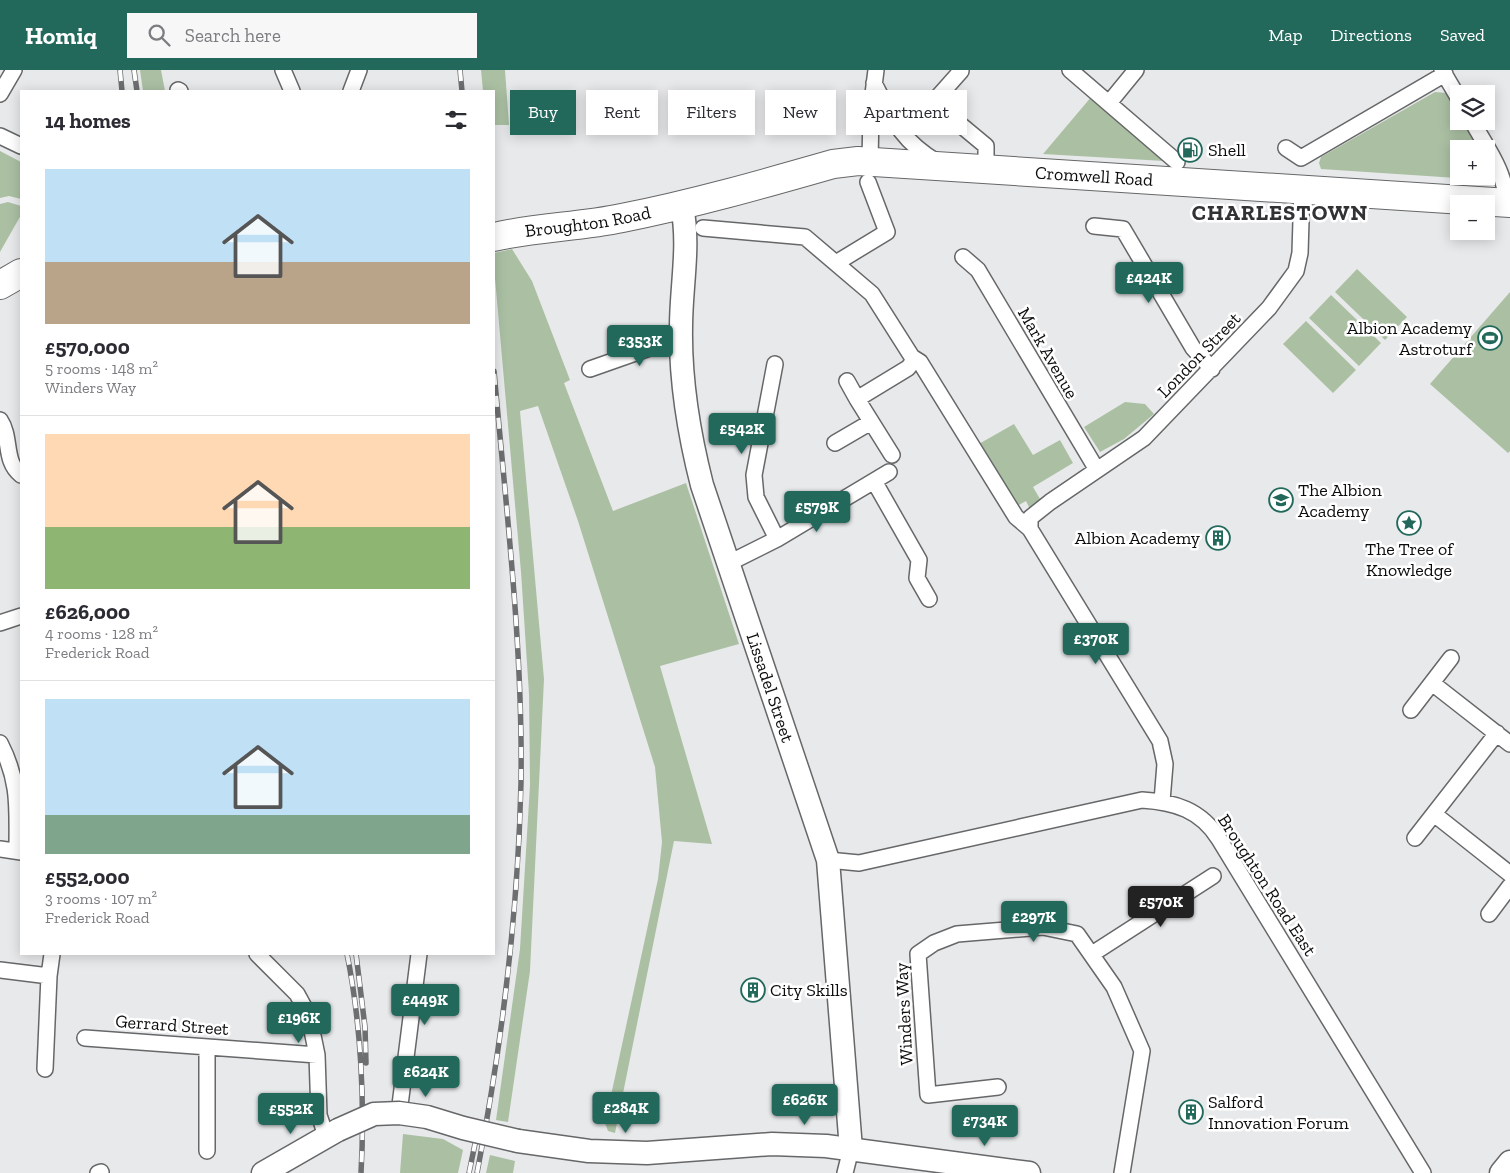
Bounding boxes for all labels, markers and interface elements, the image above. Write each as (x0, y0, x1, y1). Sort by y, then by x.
search box (127, 13, 477, 58)
text: Homiq (25, 21, 97, 50)
icon: search (145, 21, 173, 49)
text: Search here (185, 24, 281, 47)
text: Map (1268, 24, 1303, 46)
text: Directions (1331, 24, 1412, 46)
text: Saved (1440, 24, 1485, 46)
map controls (1450, 85, 1495, 240)
button: layers (1450, 85, 1495, 130)
chip: Buy (510, 90, 576, 135)
chip: Rent (586, 90, 658, 135)
chip: Filters (668, 90, 755, 135)
chip: New (765, 90, 836, 135)
chip: Apartment (846, 90, 967, 135)
icon: filters (442, 106, 470, 134)
text: 14 homes (45, 108, 131, 133)
fuel station icon: Shell (1177, 137, 1203, 163)
place label: Shell (1208, 139, 1246, 161)
button: + (1450, 140, 1495, 185)
street label: Cromwell Road (1034, 161, 1154, 191)
button: − (1450, 195, 1495, 240)
district label: CHARLESTOWN (1192, 199, 1368, 226)
icon: home (213, 201, 303, 291)
street label: Broughton Road (524, 201, 653, 242)
pin: £424K (1114, 262, 1184, 304)
text: £424K (1126, 268, 1172, 287)
street label: Mark Avenue (1013, 303, 1083, 403)
street label: London Street (1153, 307, 1245, 402)
place label: Albion Academy Astroturf (1347, 317, 1473, 360)
pin: £353K (605, 324, 675, 367)
sports icon: Albion Academy Astroturf (1477, 325, 1503, 351)
text: £353K (618, 331, 662, 350)
text: £570,000 (45, 334, 130, 359)
text: 5 rooms · 148 m² (45, 359, 158, 378)
text: Winders Way (45, 378, 136, 397)
pin: £542K (707, 412, 777, 455)
text: £542K (720, 419, 764, 438)
icon: home (213, 467, 303, 557)
place label: The Albion Academy (1298, 479, 1383, 522)
school or university icon: The Albion Academy (1268, 487, 1294, 513)
pin: £579K (782, 490, 852, 533)
text: £579K (795, 497, 839, 516)
place icon: The Tree of Knowledge (1396, 510, 1422, 536)
building icon: Albion Academy (1205, 525, 1231, 551)
place label: Albion Academy (1075, 527, 1201, 549)
place label: The Tree of Knowledge (1365, 538, 1454, 581)
text: £626,000 (45, 599, 130, 624)
pin: £370K (1061, 622, 1131, 665)
text: 4 rooms · 128 m² (45, 624, 158, 643)
text: £370K (1074, 629, 1118, 648)
street label: Lissadel Street (742, 630, 799, 746)
text: Frederick Road (45, 643, 149, 662)
icon: home (213, 732, 303, 822)
street label: Broughton Road East (1213, 810, 1321, 960)
text: £552,000 (45, 864, 130, 889)
pin: £570K (1126, 886, 1196, 928)
text: 3 rooms · 107 m² (45, 889, 157, 908)
text: £570K (1139, 892, 1183, 911)
pin: £297K (999, 900, 1069, 943)
text: £297K (1012, 907, 1056, 926)
text: Frederick Road (45, 908, 149, 927)
street label: Winders Way (890, 961, 918, 1066)
building icon: City Skills (740, 977, 766, 1003)
place label: City Skills (770, 979, 848, 1001)
pin: £449K (390, 984, 460, 1026)
text: £449K (402, 990, 448, 1009)
pin: £196K (264, 1002, 334, 1044)
text: £196K (278, 1008, 320, 1027)
street label: Gerrard Street (115, 1010, 230, 1040)
pin: £624K (391, 1056, 461, 1098)
text: £624K (404, 1062, 449, 1081)
pin: £626K (770, 1084, 840, 1126)
text: £626K (783, 1090, 827, 1109)
place label: Salford Innovation Forum (1208, 1091, 1349, 1134)
pin: £552K (256, 1092, 326, 1135)
pin: £284K (591, 1092, 661, 1134)
text: £284K (603, 1098, 649, 1117)
text: £552K (269, 1099, 313, 1118)
building icon: Salford Innovation Forum (1178, 1099, 1204, 1125)
pin: £734K (950, 1104, 1020, 1147)
text: £734K (963, 1111, 1007, 1130)

